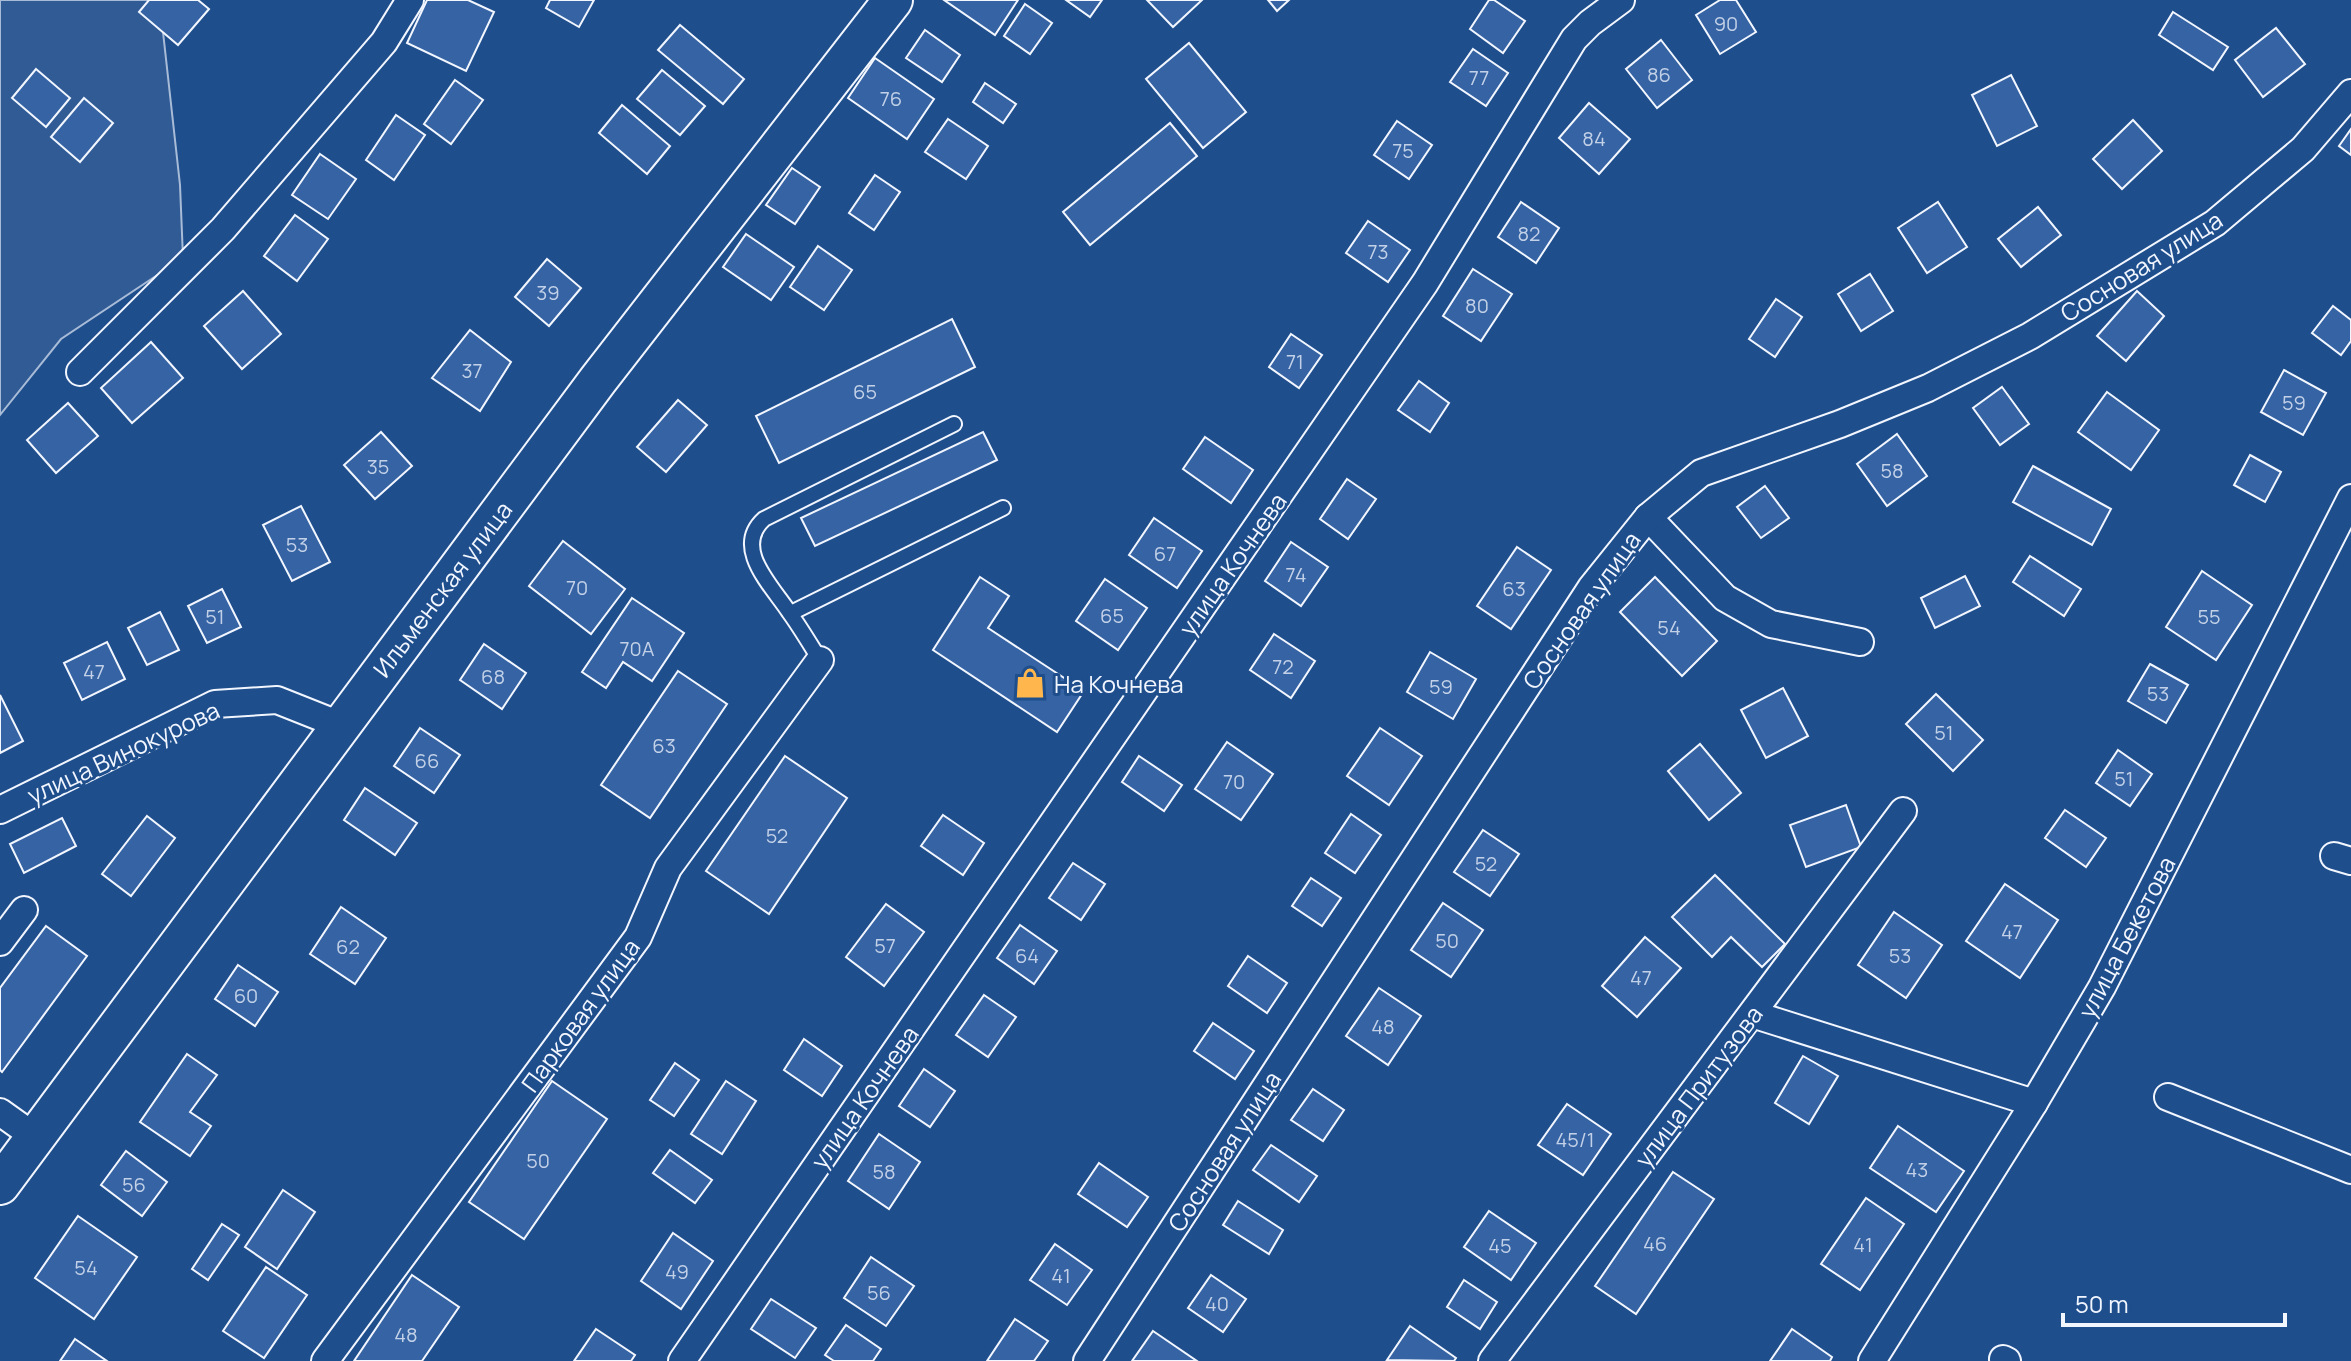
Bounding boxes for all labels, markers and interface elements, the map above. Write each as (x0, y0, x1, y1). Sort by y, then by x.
house number: 90 (1714, 10, 1738, 37)
house number: 86 (1647, 61, 1671, 88)
house number: 77 (1469, 64, 1489, 91)
house number: 76 (880, 85, 902, 112)
house number: 84 (1582, 125, 1606, 152)
house number: 75 (1392, 137, 1414, 164)
street label: Сосновая улица (2054, 203, 2228, 329)
house number: 82 (1517, 220, 1541, 247)
house number: 73 (1367, 238, 1389, 265)
house number: 39 (536, 279, 560, 306)
house number: 80 (1465, 292, 1489, 319)
house number: 71 (1286, 348, 1304, 375)
house number: 37 (461, 357, 483, 384)
house number: 65 (853, 378, 877, 405)
house number: 59 (2282, 389, 2306, 416)
house number: 35 (367, 453, 389, 480)
house number: 58 (1880, 457, 1904, 484)
street label: улица Кочнева (1170, 486, 1294, 642)
street label: Ильменская улица (365, 494, 519, 684)
street label: Сосновая улица (1514, 525, 1648, 695)
house number: 53 (286, 531, 308, 558)
house number: 67 (1154, 540, 1176, 567)
house number: 74 (1285, 561, 1307, 588)
house number: 70 (566, 574, 588, 601)
house number: 63 (1502, 575, 1526, 602)
house number: 65 (1100, 602, 1124, 629)
house number: 51 (205, 603, 225, 630)
house number: 55 (2197, 603, 2221, 630)
house number: 54 (1657, 614, 1681, 641)
house number: 70А (620, 635, 655, 662)
house number: 72 (1272, 653, 1294, 680)
house number: 47 (83, 658, 105, 685)
house number: 68 (481, 663, 505, 690)
shop icon: На Кочнева (1013, 666, 1047, 700)
place label: На Кочнева (1054, 667, 1184, 700)
house number: 59 (1429, 673, 1453, 700)
house number: 53 (2147, 680, 2169, 707)
street label: улица Винокурова (22, 693, 224, 811)
house number: 51 (1934, 719, 1954, 746)
house number: 63 (652, 732, 676, 759)
house number: 66 (415, 747, 439, 774)
house number: 51 (2114, 765, 2134, 792)
house number: 70 (1223, 768, 1245, 795)
house number: 52 (766, 822, 788, 849)
house number: 52 (1475, 850, 1497, 877)
street label: улица Бекетова (2069, 850, 2183, 1024)
house number: 47 (2001, 918, 2023, 945)
house number: 50 (1435, 927, 1459, 954)
street label: Парковая улица (513, 932, 647, 1098)
house number: 57 (874, 932, 896, 959)
house number: 62 (336, 933, 360, 960)
house number: 64 (1015, 942, 1039, 969)
house number: 53 (1889, 942, 1911, 969)
house number: 47 (1630, 964, 1652, 991)
house number: 60 (234, 982, 258, 1009)
street label: улица Притузова (1626, 998, 1770, 1174)
house number: 48 (1371, 1013, 1395, 1040)
street label: улица Кочнева (802, 1019, 926, 1175)
street label: Сосновая улица (1160, 1064, 1288, 1238)
house number: 45/1 (1556, 1126, 1594, 1153)
house number: 50 (526, 1147, 550, 1174)
house number: 43 (1906, 1156, 1928, 1183)
house number: 58 (872, 1158, 896, 1185)
house number: 56 (122, 1171, 146, 1198)
house number: 46 (1643, 1230, 1667, 1257)
house number: 41 (1853, 1231, 1873, 1258)
house number: 45 (1488, 1232, 1512, 1259)
house number: 54 (74, 1254, 98, 1281)
house number: 49 (665, 1258, 689, 1285)
house number: 41 (1051, 1262, 1071, 1289)
scale bar (2063, 1277, 2285, 1327)
house number: 56 (867, 1279, 891, 1306)
text: 50 m (2075, 1287, 2129, 1320)
house number: 40 (1205, 1290, 1229, 1317)
house number: 48 (394, 1321, 418, 1348)

